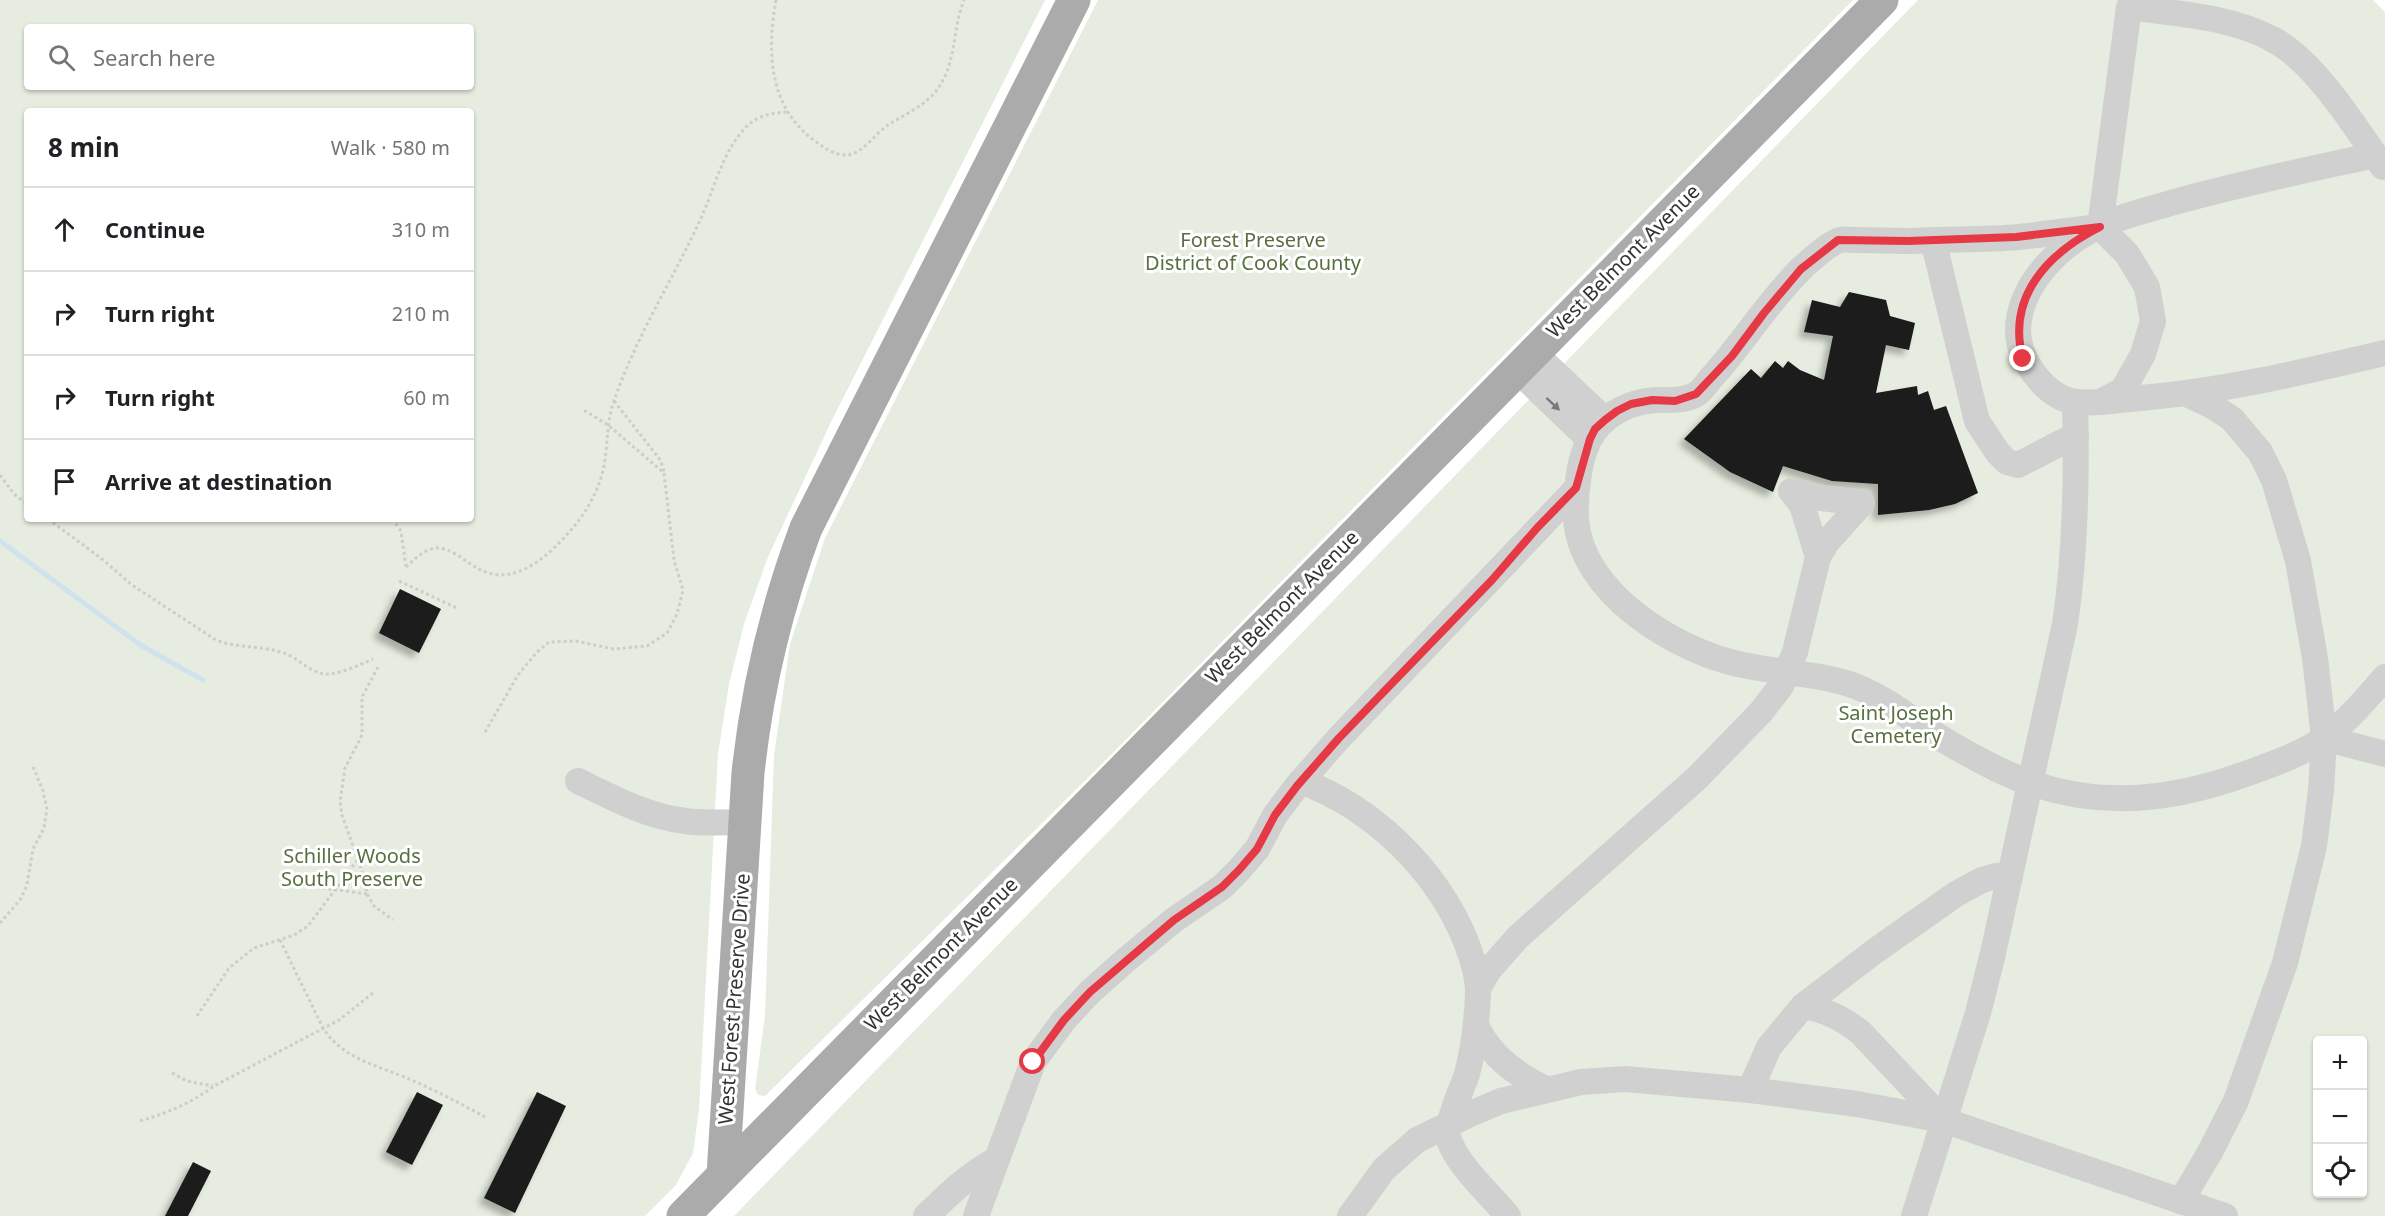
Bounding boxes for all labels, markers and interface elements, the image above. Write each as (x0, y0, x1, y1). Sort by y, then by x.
search box (24, 24, 474, 90)
icon: search (45, 41, 78, 74)
text: Search here (93, 42, 215, 72)
text: 8 min (48, 129, 120, 165)
text: Walk · 580 m (331, 134, 450, 161)
street label: West Belmont Avenue (1540, 178, 1705, 343)
icon: ahead (48, 213, 81, 246)
text: Continue (105, 214, 205, 244)
text: 310 m (392, 216, 450, 243)
park label: Forest Preserve District of Cook County (1145, 226, 1362, 276)
icon: right (48, 297, 81, 330)
text: Turn right (105, 298, 215, 328)
text: 210 m (392, 300, 450, 327)
route end (2009, 345, 2035, 371)
icon: right (48, 381, 81, 414)
text: Turn right (105, 382, 215, 412)
text: 60 m (403, 384, 450, 411)
one-way arrow (1545, 397, 1560, 411)
icon: arrive (48, 465, 81, 498)
text: Arrive at destination (105, 466, 332, 496)
street label: West Belmont Avenue (1199, 524, 1364, 689)
park label: Saint Joseph Cemetery (1838, 699, 1954, 749)
park label: Schiller Woods South Preserve (281, 842, 423, 892)
street label: West Belmont Avenue (858, 871, 1023, 1036)
street label: West Forest Preserve Drive (711, 873, 756, 1125)
map controls (2313, 1036, 2367, 1198)
button: + (2313, 1036, 2367, 1090)
route start (1019, 1048, 1045, 1074)
button: − (2313, 1090, 2367, 1144)
button: locate (2313, 1144, 2367, 1198)

